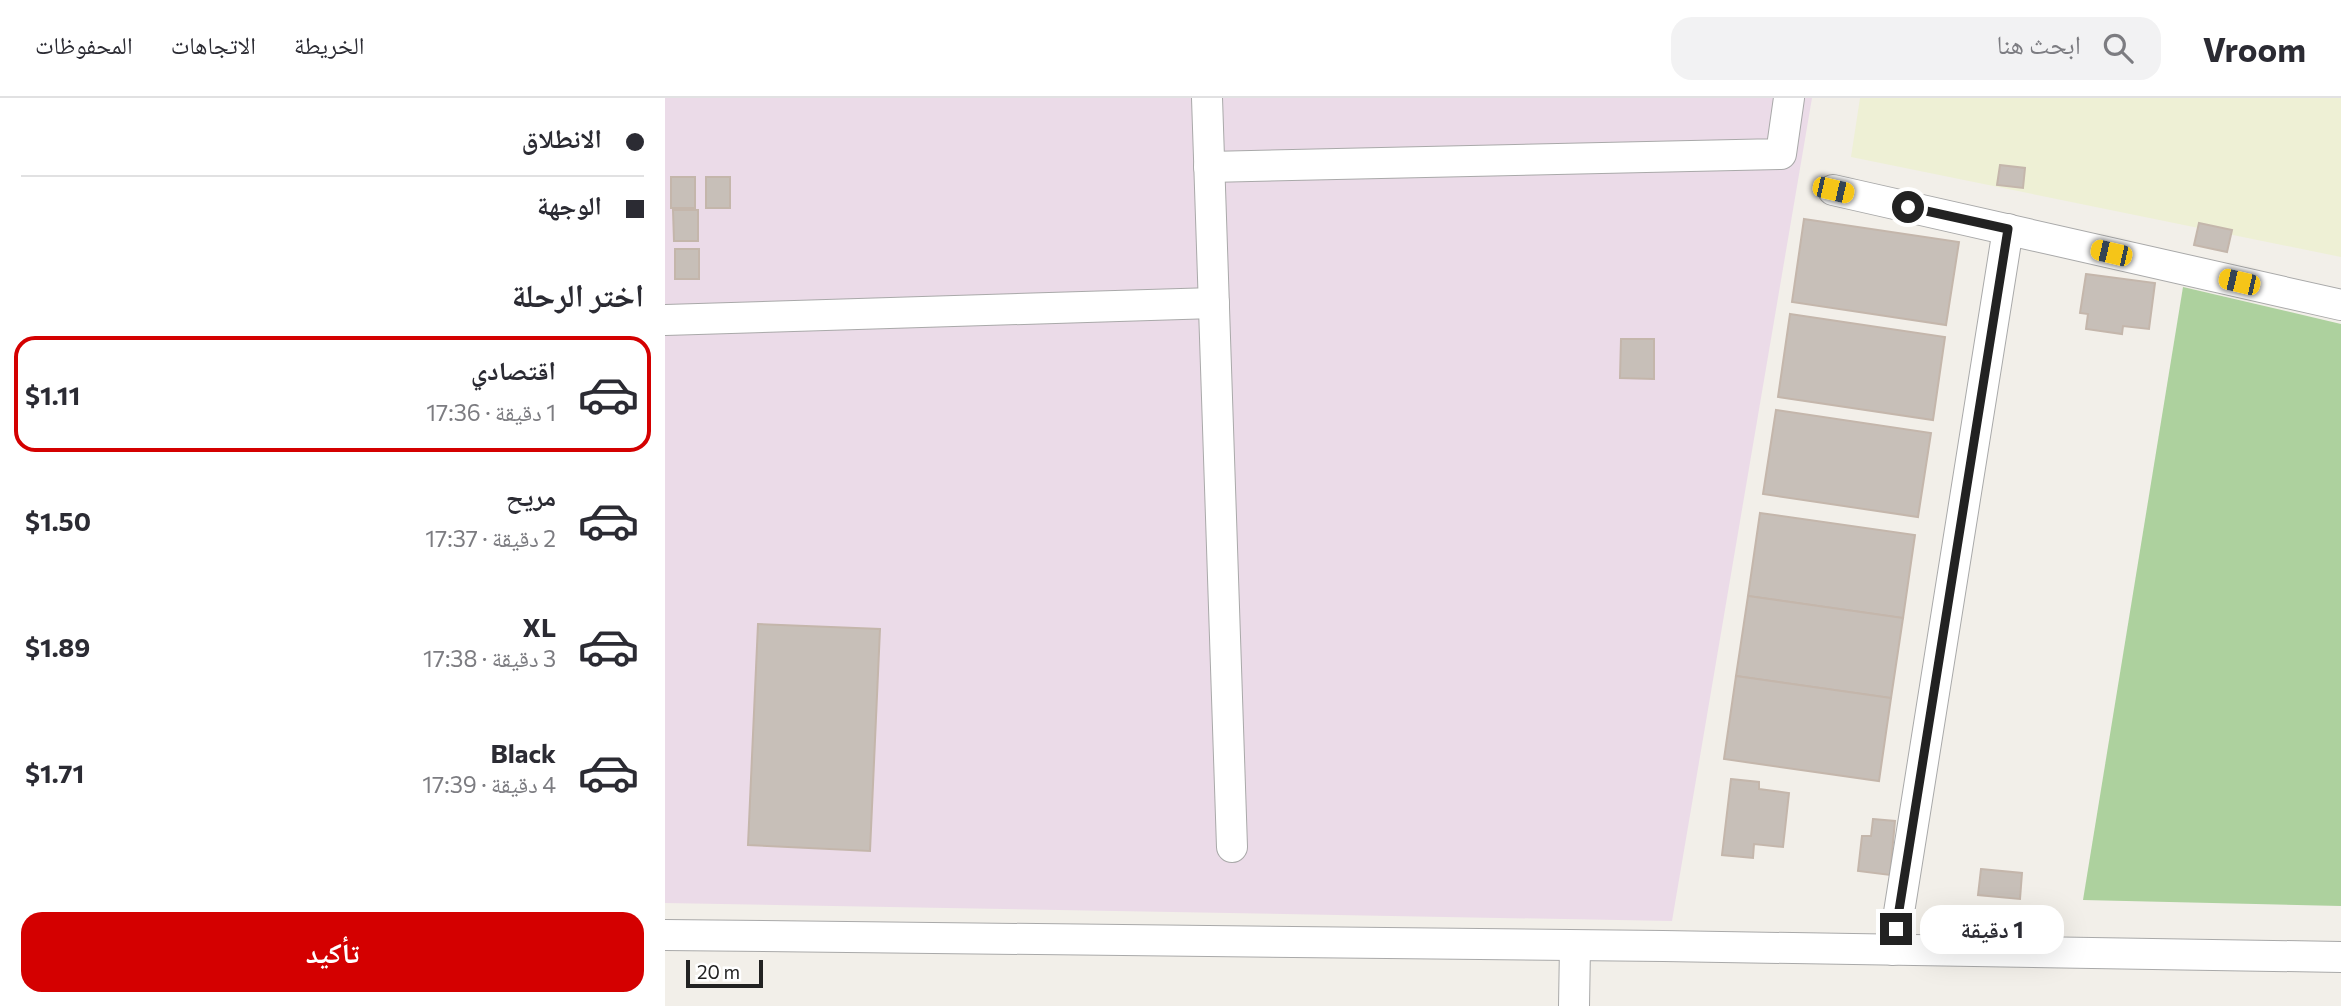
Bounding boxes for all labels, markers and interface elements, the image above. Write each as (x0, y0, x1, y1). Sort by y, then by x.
search box (1671, 17, 2161, 80)
text: ابحث هنا (1997, 28, 2081, 59)
text: Vroom (2203, 28, 2306, 69)
icon: search (2099, 29, 2137, 67)
text: المحفوظات (35, 30, 133, 59)
text: الاتجاهات (171, 30, 256, 59)
text: الخريطة (294, 30, 365, 59)
text: الانطلاق (522, 122, 602, 153)
car (1811, 175, 1856, 205)
text: الوجهة (537, 189, 602, 220)
route start (1892, 191, 1924, 223)
car (2089, 238, 2134, 268)
car (2217, 267, 2262, 297)
text: اختر الرحلة (512, 274, 644, 314)
text: اقتصادي (471, 354, 556, 385)
icon: car (577, 363, 640, 426)
text: $1.11 (25, 379, 80, 410)
text: 1 دقيقة · 17:36 (426, 398, 556, 426)
text: مريح (506, 480, 556, 511)
icon: car (577, 489, 640, 552)
text: $1.50 (25, 505, 91, 536)
text: 2 دقيقة · 17:37 (425, 524, 556, 552)
text: XL (522, 611, 556, 642)
icon: car (577, 615, 640, 678)
text: $1.89 (25, 631, 90, 662)
text: 3 دقيقة · 17:38 (423, 644, 556, 672)
text: Black (490, 737, 556, 768)
icon: car (577, 741, 640, 804)
text: $1.71 (25, 757, 84, 788)
text: 4 دقيقة · 17:39 (422, 770, 556, 798)
callout: 1 دقيقة (1921, 904, 2064, 954)
button: تأكيد (21, 912, 644, 992)
route end (1880, 913, 1912, 945)
text: 1 دقيقة (1960, 915, 2024, 943)
scale bar (686, 957, 763, 989)
text: 20 m (697, 960, 740, 983)

